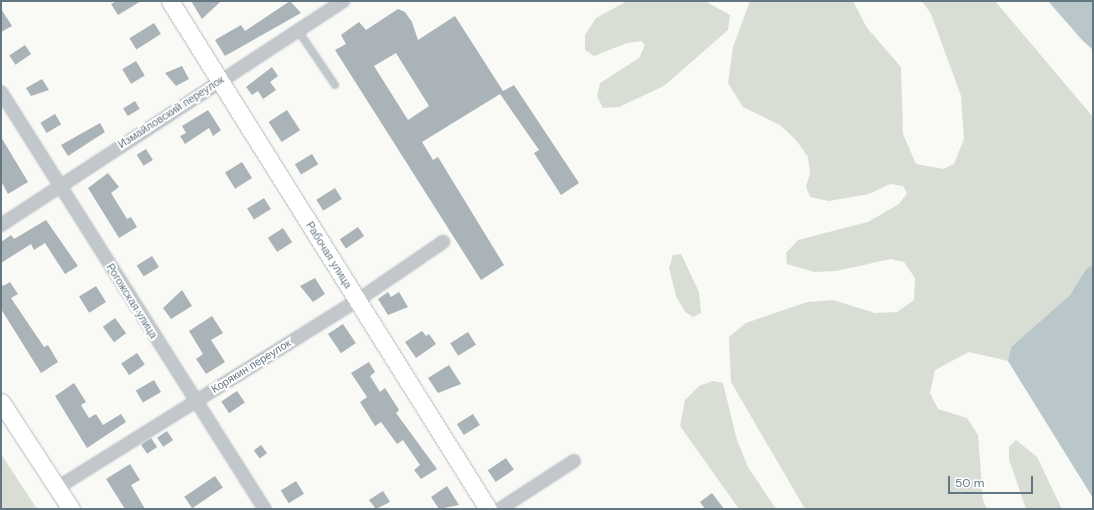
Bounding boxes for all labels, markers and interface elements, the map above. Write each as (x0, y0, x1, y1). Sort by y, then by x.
street label: Измайловский переулок (116, 73, 226, 151)
street label: Рабочая улица (303, 219, 355, 291)
street label: Рогожская улица (104, 261, 160, 341)
street label: Корякин переулок (209, 336, 293, 396)
scale bar (950, 468, 1035, 494)
text: 50 m (955, 475, 984, 491)

